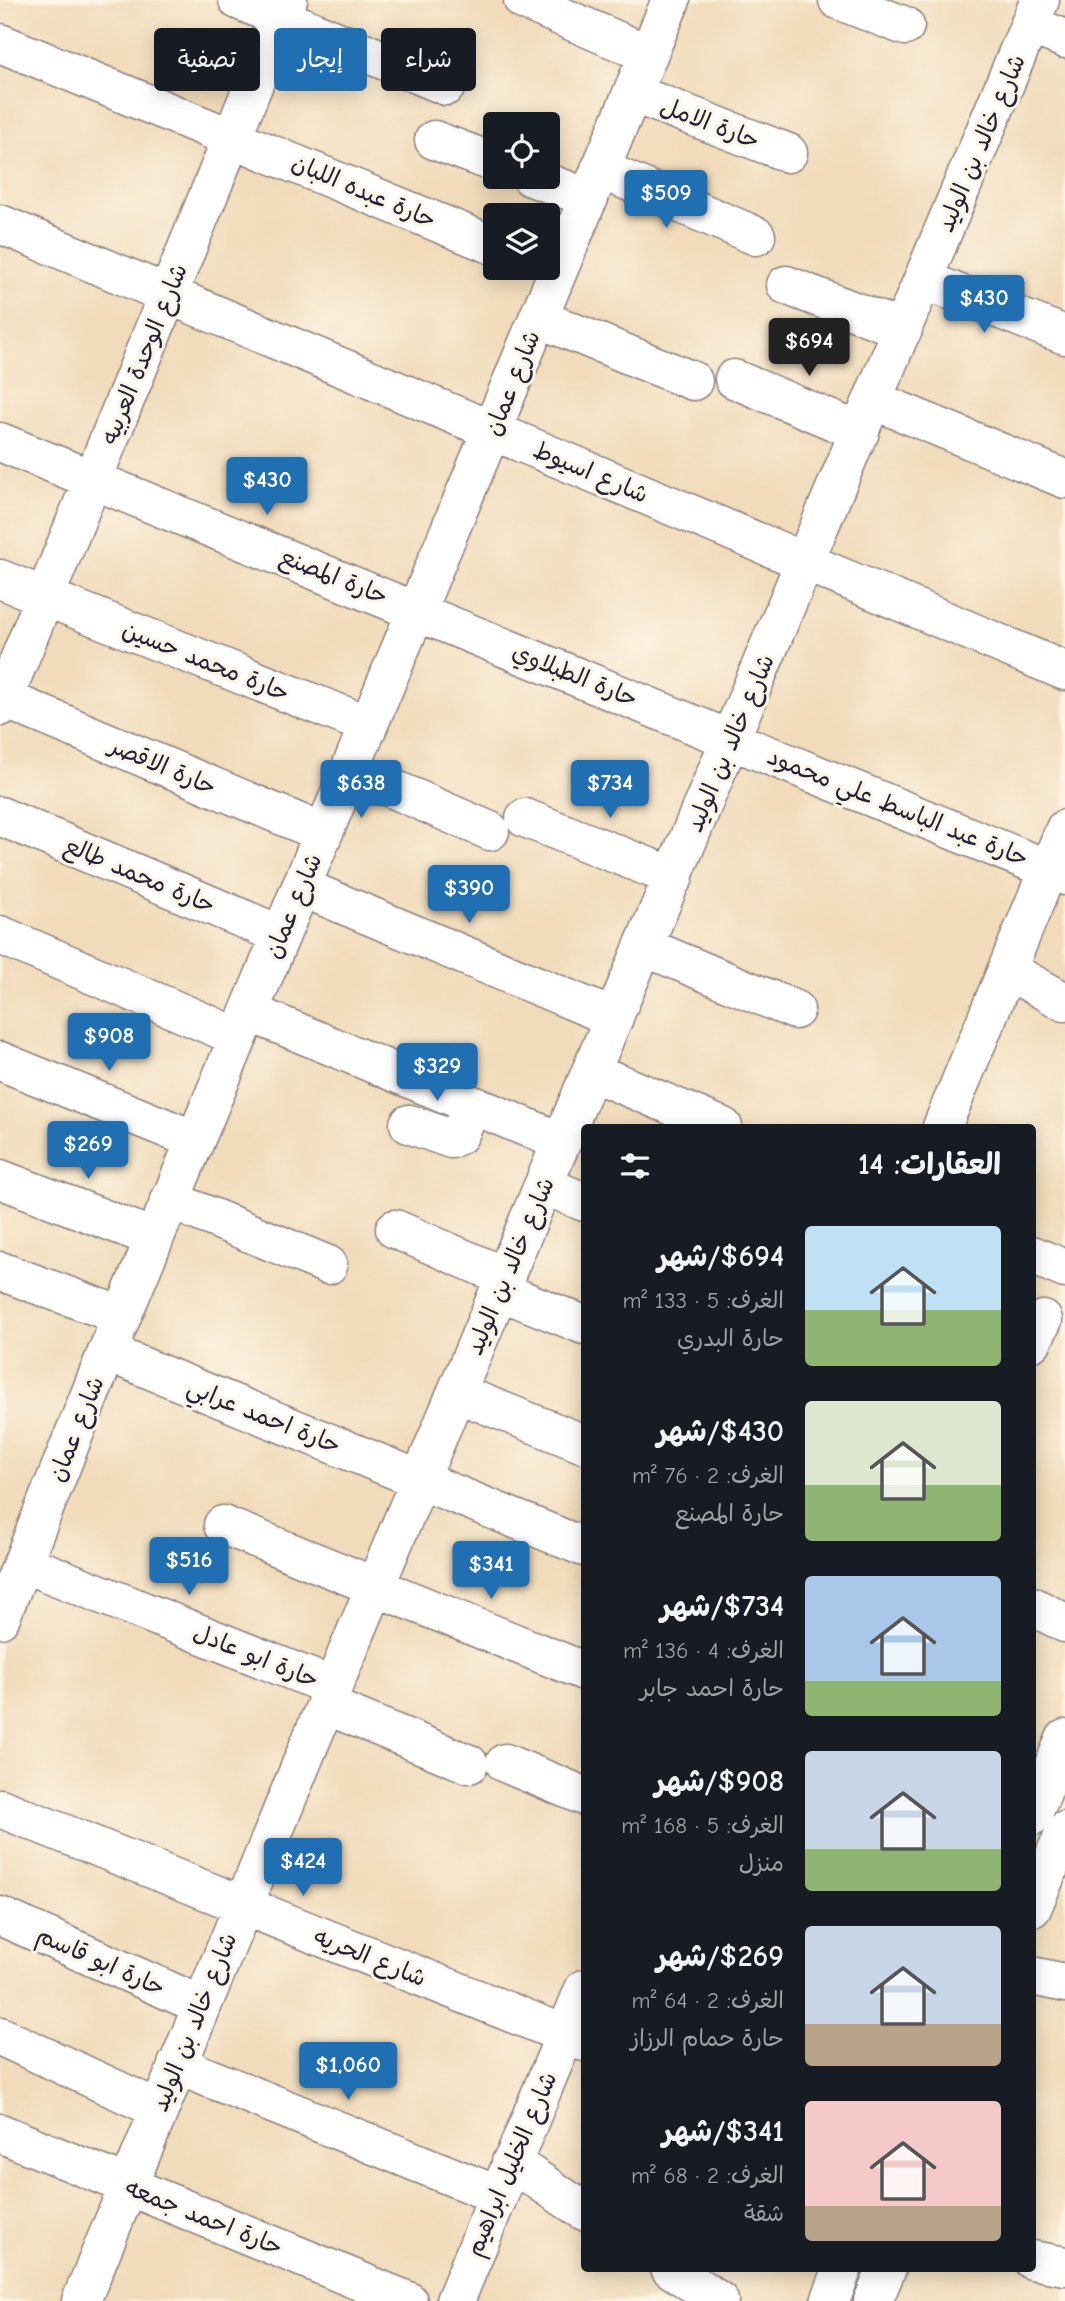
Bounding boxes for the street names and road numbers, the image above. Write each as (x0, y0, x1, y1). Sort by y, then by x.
street label: شارع خالد بن الوليد (931, 50, 1034, 237)
street label: حارة الامل (657, 91, 763, 155)
street label: حارة عبده اللبان (288, 148, 440, 234)
street label: شارع الوحدة العربيه (95, 260, 196, 450)
street label: شارع عمان (478, 326, 549, 441)
street label: شارع اسيوط (528, 435, 653, 511)
street label: حارة المصنع (275, 542, 392, 613)
street label: حارة محمد حسين (118, 615, 294, 707)
street label: حارة الطبلاوي (507, 637, 642, 716)
street label: شارع خالد بن الوليد (680, 650, 783, 837)
street label: حارة الاقصر (104, 730, 221, 801)
street label: حارة عبد الباسط علي محمود (761, 742, 1032, 879)
street label: حارة محمد طالع (59, 831, 219, 922)
street label: شارع عمان (258, 849, 330, 964)
street label: شارع خالد بن الوليد (460, 1173, 563, 1360)
street label: شارع عمان (42, 1372, 113, 1487)
street label: حارة احمد عرابي (181, 1372, 345, 1466)
street label: حارة ابو عادل (189, 1618, 323, 1695)
street label: حارة ابو قاسم (31, 1920, 169, 2005)
street label: شارع الحريه (309, 1922, 430, 1995)
street label: شارع خالد بن الوليد (145, 1929, 245, 2117)
street label: شارع الخليل ابراهيم (460, 2068, 566, 2262)
street label: حارة احمد جمعه (121, 2173, 287, 2261)

